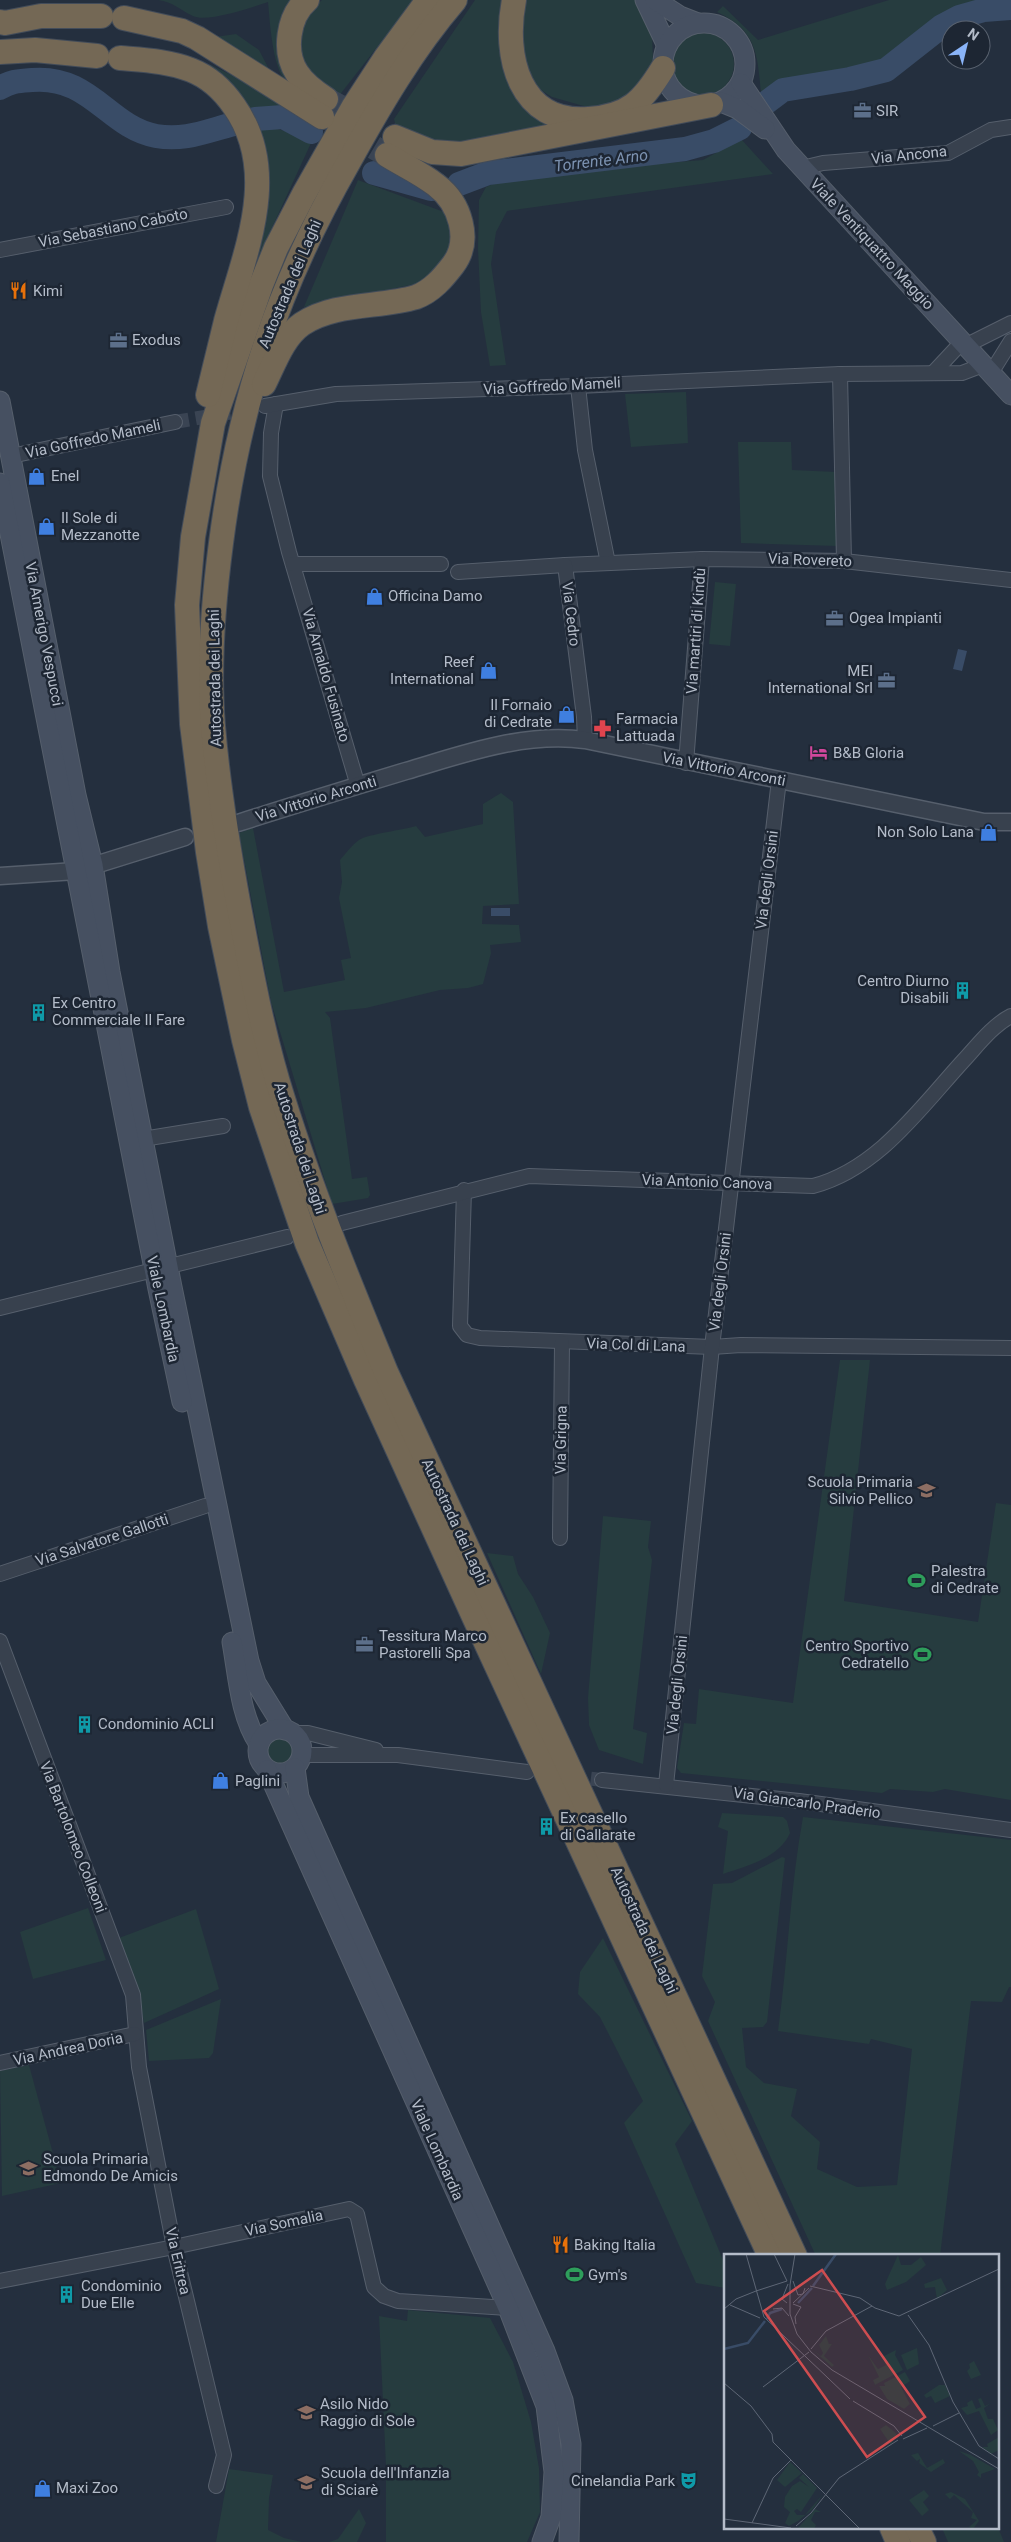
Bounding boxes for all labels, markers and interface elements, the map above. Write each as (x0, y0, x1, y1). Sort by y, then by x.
north arrow (941, 20, 991, 70)
text: N (965, 25, 982, 44)
office icon: SIR (852, 101, 872, 121)
place label: SIR (876, 102, 898, 120)
street label: Via Ancona (870, 142, 948, 168)
water label: Torrente Arno (553, 145, 649, 176)
street label: Viale Ventiquattro Maggio (806, 175, 938, 313)
street label: Via Sebastiano Caboto (37, 205, 189, 251)
street label: Autostrada dei Laghi (255, 217, 325, 351)
restaurant icon: Kimi (9, 281, 29, 301)
place label: Kimi (33, 282, 63, 300)
office icon: Exodus (108, 330, 128, 350)
place label: Exodus (132, 331, 181, 349)
street label: Via Goffredo Mameli (483, 373, 621, 399)
street label: Via Goffredo Mameli (24, 416, 162, 462)
shop icon: Enel (27, 466, 47, 486)
place label: Enel (51, 467, 79, 485)
place label: Il Sole di Mezzanotte (61, 509, 140, 544)
shop icon: Il Sole di Mezzanotte (37, 517, 57, 537)
street label: Via Rovereto (768, 550, 852, 570)
street label: Via Amerigo Vespucci (21, 560, 67, 708)
street label: Via martiri di Kindù (683, 567, 709, 695)
street label: Via Cedro (558, 581, 584, 647)
shop icon: Officina Damo (364, 586, 384, 606)
place label: Officina Damo (388, 587, 483, 605)
street label: Via Arnaldo Fusinato (298, 606, 354, 744)
office icon: Ogea Impianti (825, 608, 845, 628)
street label: Autostrada dei Laghi (205, 609, 225, 747)
place label: Ogea Impianti (849, 609, 942, 627)
place label: Reef International (390, 653, 475, 688)
shop icon: Reef International (478, 661, 498, 681)
place label: MEI International Srl (768, 662, 873, 697)
office icon: MEI International Srl (877, 670, 897, 690)
place label: Il Fornaio di Cedrate (484, 696, 552, 731)
shop icon: Il Fornaio di Cedrate (556, 704, 576, 724)
place label: Farmacia Lattuada (616, 710, 678, 745)
pharmacy icon: Farmacia Lattuada (592, 718, 612, 738)
hotel icon: B&B Gloria (809, 743, 829, 763)
place label: B&B Gloria (833, 744, 904, 762)
street label: Via Vittorio Arconti (661, 748, 787, 790)
street label: Via Vittorio Arconti (253, 772, 379, 826)
shop icon: Non Solo Lana (978, 822, 998, 842)
place label: Non Solo Lana (877, 823, 974, 841)
street label: Via degli Orsini (752, 829, 782, 931)
place label: Centro Diurno Disabili (857, 972, 949, 1007)
building icon: Centro Diurno Disabili (953, 980, 973, 1000)
place label: Ex Centro Commerciale Il Fare (52, 994, 185, 1029)
building icon: Ex Centro Commerciale Il Fare (28, 1002, 48, 1022)
street label: Autostrada dei Laghi (270, 1080, 330, 1216)
street label: Via Antonio Canova (641, 1171, 773, 1193)
street label: Via degli Orsini (705, 1231, 735, 1333)
street label: Viale Lombardia (143, 1254, 183, 1364)
street label: Via Col di Lana (586, 1334, 686, 1356)
street label: Via Grigna (551, 1405, 571, 1475)
street label: Autostrada dei Laghi (418, 1456, 492, 1588)
place label: Scuola Primaria Silvio Pellico (807, 1473, 913, 1508)
school or university icon: Scuola Primaria Silvio Pellico (917, 1481, 937, 1501)
street label: Via Salvatore Gallotti (33, 1510, 171, 1570)
place label: Palestra di Cedrate (931, 1562, 999, 1597)
sports icon: Palestra di Cedrate (907, 1570, 927, 1590)
place label: Tessitura Marco Pastorelli Spa (379, 1627, 487, 1662)
office icon: Tessitura Marco Pastorelli Spa (355, 1635, 375, 1655)
street label: Via degli Orsini (663, 1635, 691, 1735)
place label: Centro Sportivo Cedratello (805, 1637, 909, 1672)
sports icon: Centro Sportivo Cedratello (913, 1645, 933, 1665)
building icon: Condominio ACLI (74, 1714, 94, 1734)
place label: Condominio ACLI (98, 1715, 214, 1733)
street label: Via Bartolomeo Colleoni (36, 1759, 110, 1915)
shop icon: Paglini (211, 1771, 231, 1791)
place label: Paglini (235, 1772, 280, 1790)
street label: Via Giancarlo Praderio (732, 1784, 882, 1822)
place label: Ex casello di Gallarate (560, 1809, 636, 1844)
building icon: Ex casello di Gallarate (536, 1817, 556, 1837)
street label: Autostrada dei Laghi (607, 1864, 681, 1996)
street label: Via Andrea Doria (12, 2029, 124, 2069)
street label: Viale Lombardia (407, 2097, 467, 2203)
place label: Scuola Primaria Edmondo De Amicis (43, 2150, 178, 2185)
school or university icon: Scuola Primaria Edmondo De Amicis (19, 2158, 39, 2178)
street label: Via Somalia (243, 2206, 325, 2240)
street label: Via Eritrea (162, 2226, 194, 2296)
restaurant icon: Baking Italia (550, 2235, 570, 2255)
place label: Baking Italia (574, 2236, 656, 2254)
inset map (724, 2254, 998, 2530)
sports icon: Gym's (564, 2265, 584, 2285)
place label: Gym's (588, 2266, 628, 2284)
place label: Condominio Due Elle (81, 2277, 162, 2312)
building icon: Condominio Due Elle (57, 2285, 77, 2305)
place label: Asilo Nido Raggio di Sole (320, 2395, 415, 2430)
school or university icon: Asilo Nido Raggio di Sole (296, 2403, 316, 2423)
place label: Scuola dell'Infanzia di Sciarè (321, 2464, 450, 2499)
theatre icon: Cinelandia Park (679, 2471, 699, 2491)
school or university icon: Scuola dell'Infanzia di Sciarè (297, 2472, 317, 2492)
place label: Cinelandia Park (571, 2472, 675, 2490)
shop icon: Maxi Zoo (32, 2478, 52, 2498)
place label: Maxi Zoo (56, 2479, 118, 2497)

